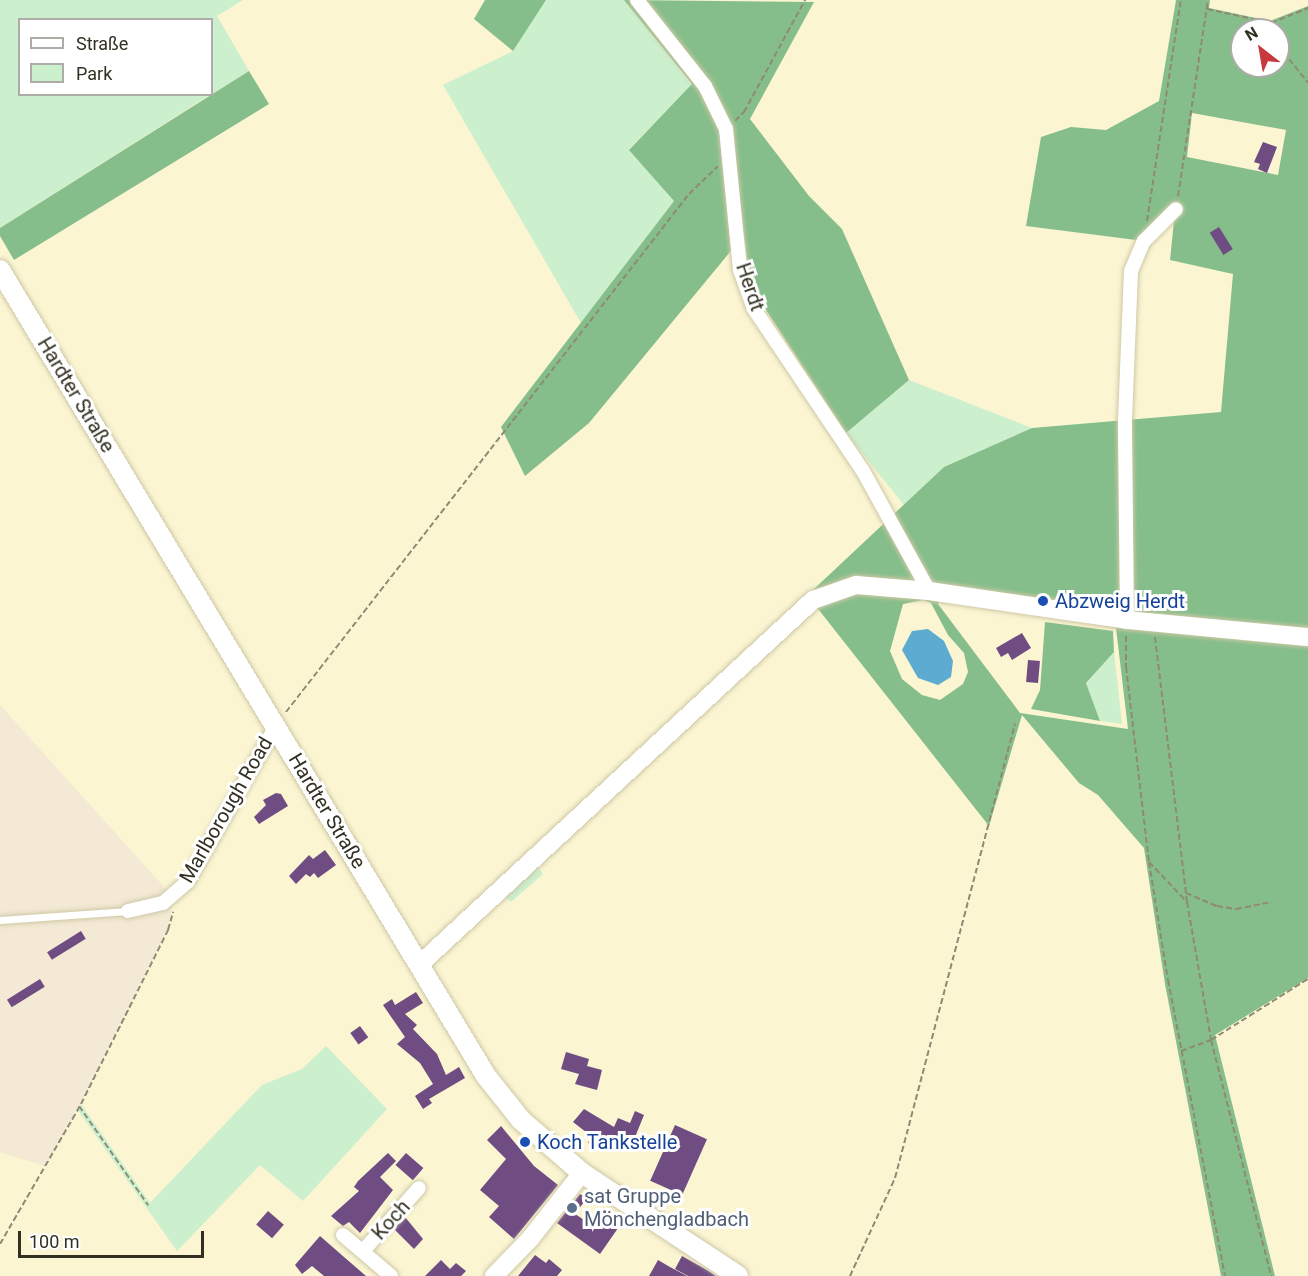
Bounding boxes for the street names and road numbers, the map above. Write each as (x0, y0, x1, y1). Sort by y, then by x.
street label: Herdt (731, 260, 769, 314)
street label: Hardter Straße (32, 333, 120, 457)
street label: Marlborough Road (174, 733, 278, 887)
street label: Hardter Straße (283, 749, 371, 873)
street label: Koch (367, 1195, 415, 1245)

